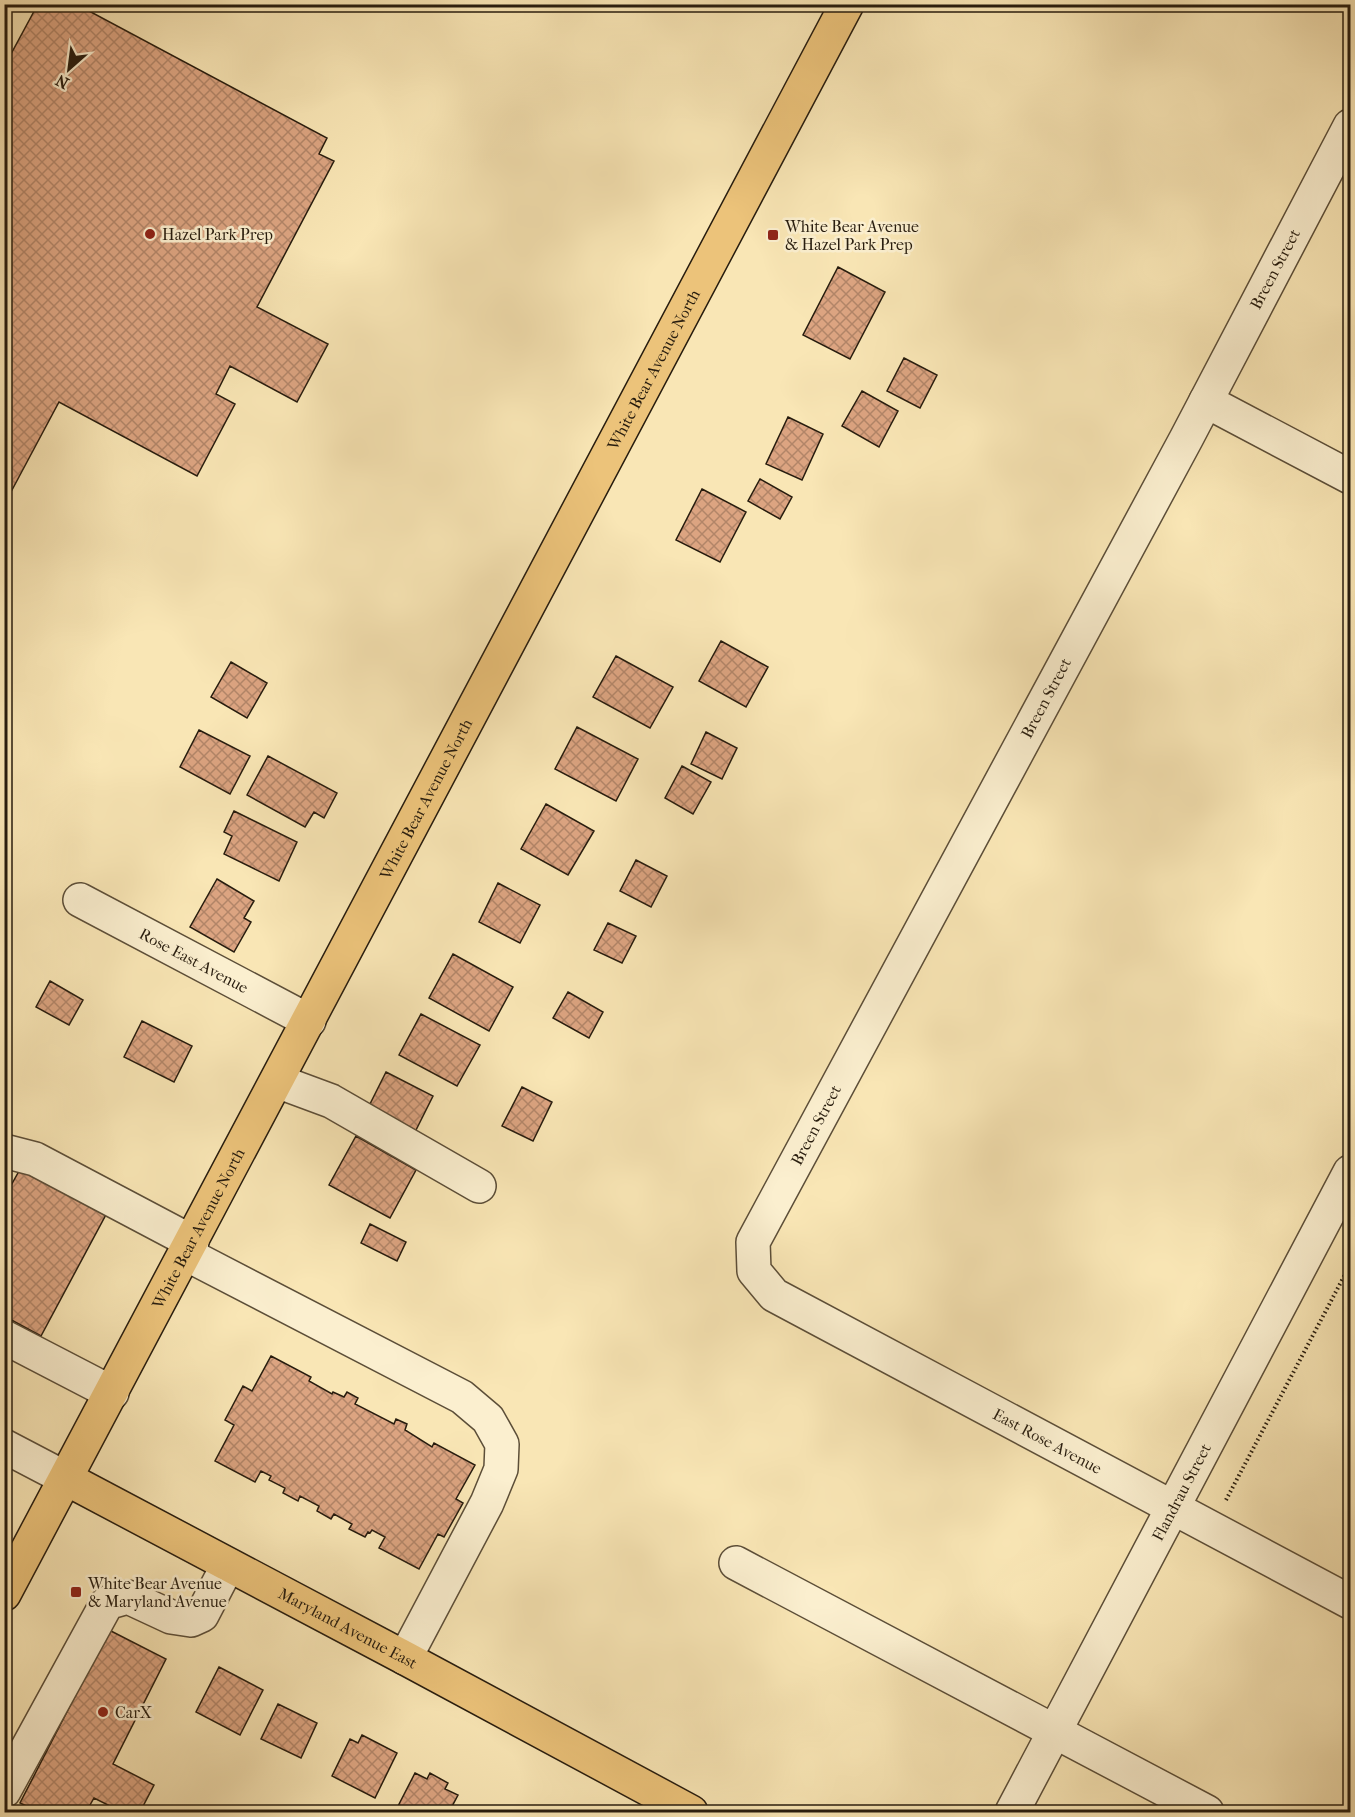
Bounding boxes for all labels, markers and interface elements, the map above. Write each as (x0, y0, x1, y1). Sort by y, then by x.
north arrow (39, 39, 99, 99)
text: N (52, 70, 72, 93)
place label: White Bear Avenue & Hazel Park Prep (784, 217, 919, 254)
place label: Hazel Park Prep (162, 225, 273, 244)
street label: Breen Street (1246, 225, 1304, 312)
marker: Hazel Park Prep (143, 227, 157, 241)
marker: White Bear Avenue & Hazel Park Prep (766, 228, 780, 242)
street label: White Bear Avenue North (602, 286, 704, 454)
street label: Breen Street (1017, 654, 1075, 741)
street label: White Bear Avenue North (375, 715, 476, 883)
street label: Rose East Avenue (136, 924, 252, 997)
street label: Breen Street (787, 1081, 845, 1168)
street label: White Bear Avenue North (147, 1145, 248, 1313)
street label: East Rose Avenue (990, 1404, 1105, 1478)
street label: Flandrau Street (1148, 1440, 1215, 1544)
place label: White Bear Avenue & Maryland Avenue (87, 1574, 227, 1611)
street label: Maryland Avenue East (275, 1583, 421, 1673)
marker: White Bear Avenue & Maryland Avenue (69, 1585, 83, 1599)
place label: CarX (115, 1703, 153, 1722)
marker: CarX (96, 1705, 110, 1719)

